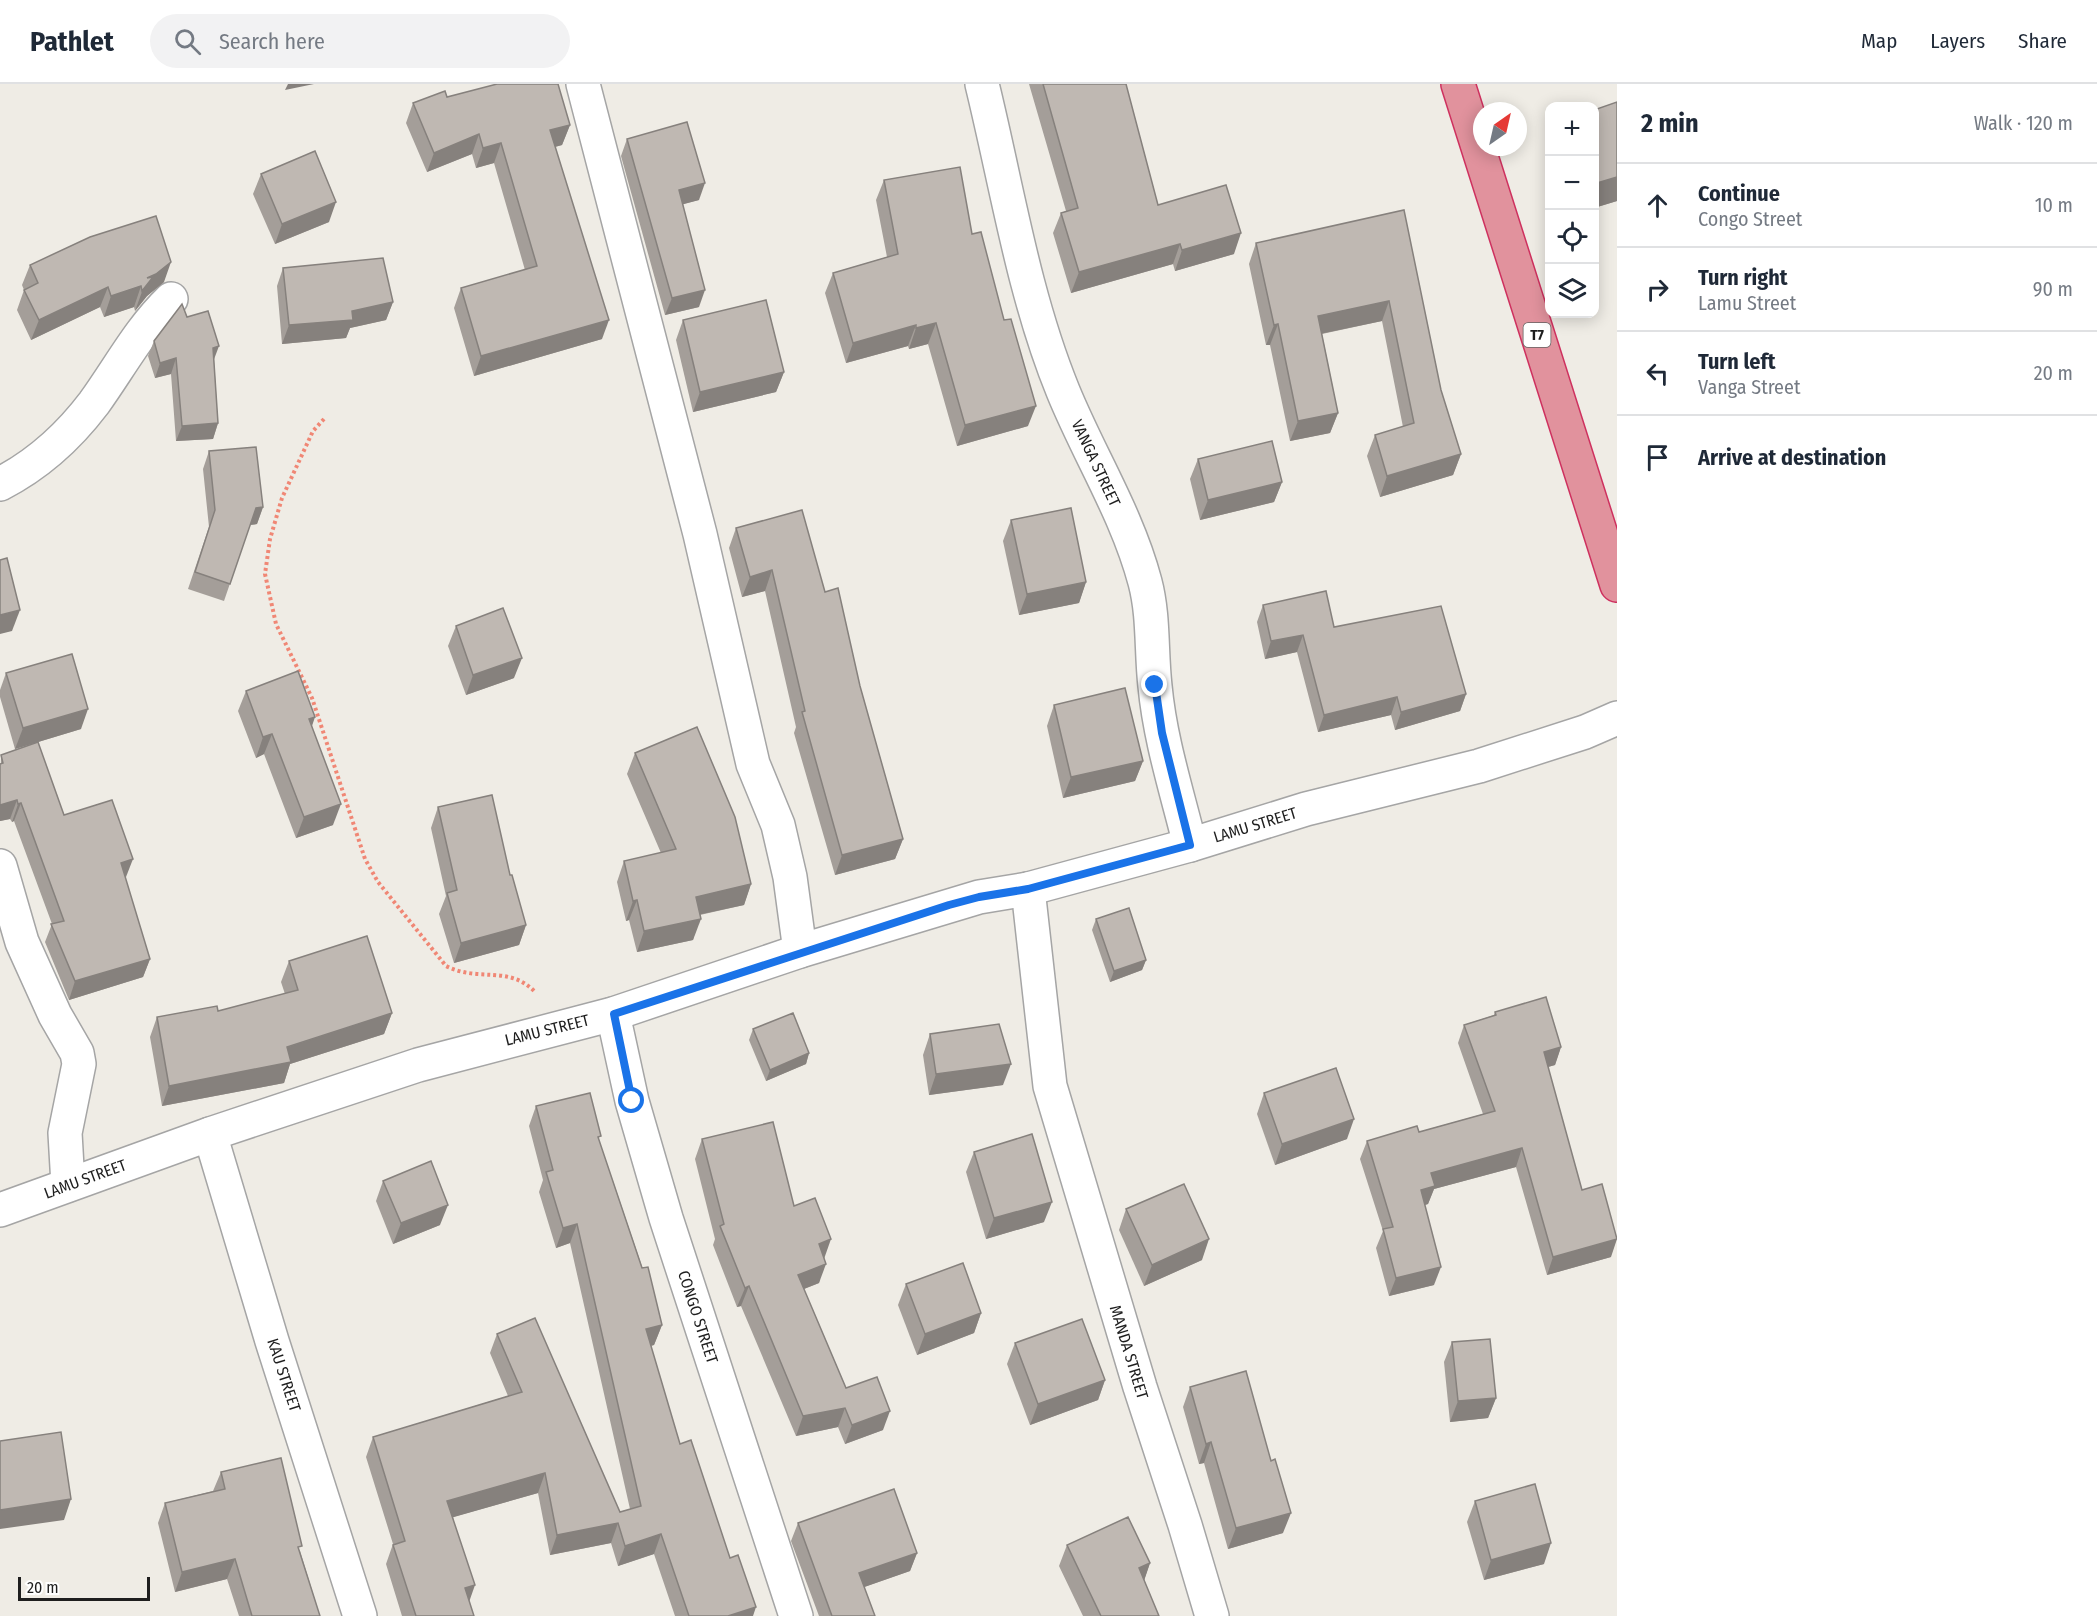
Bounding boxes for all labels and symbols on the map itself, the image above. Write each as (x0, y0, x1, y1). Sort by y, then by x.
north arrow (1473, 102, 1527, 156)
road number: T7 (1524, 323, 1550, 347)
street label: VANGA STREET (1068, 417, 1125, 510)
route end (1141, 671, 1167, 697)
street label: LAMU STREET (1211, 803, 1300, 847)
street label: LAMU STREET (503, 1010, 592, 1050)
route start (618, 1087, 644, 1113)
street label: LAMU STREET (41, 1155, 129, 1203)
street label: CONGO STREET (674, 1268, 722, 1366)
street label: MANDA STREET (1106, 1303, 1152, 1402)
street label: KAU STREET (263, 1336, 305, 1415)
scale bar (18, 1574, 150, 1602)

